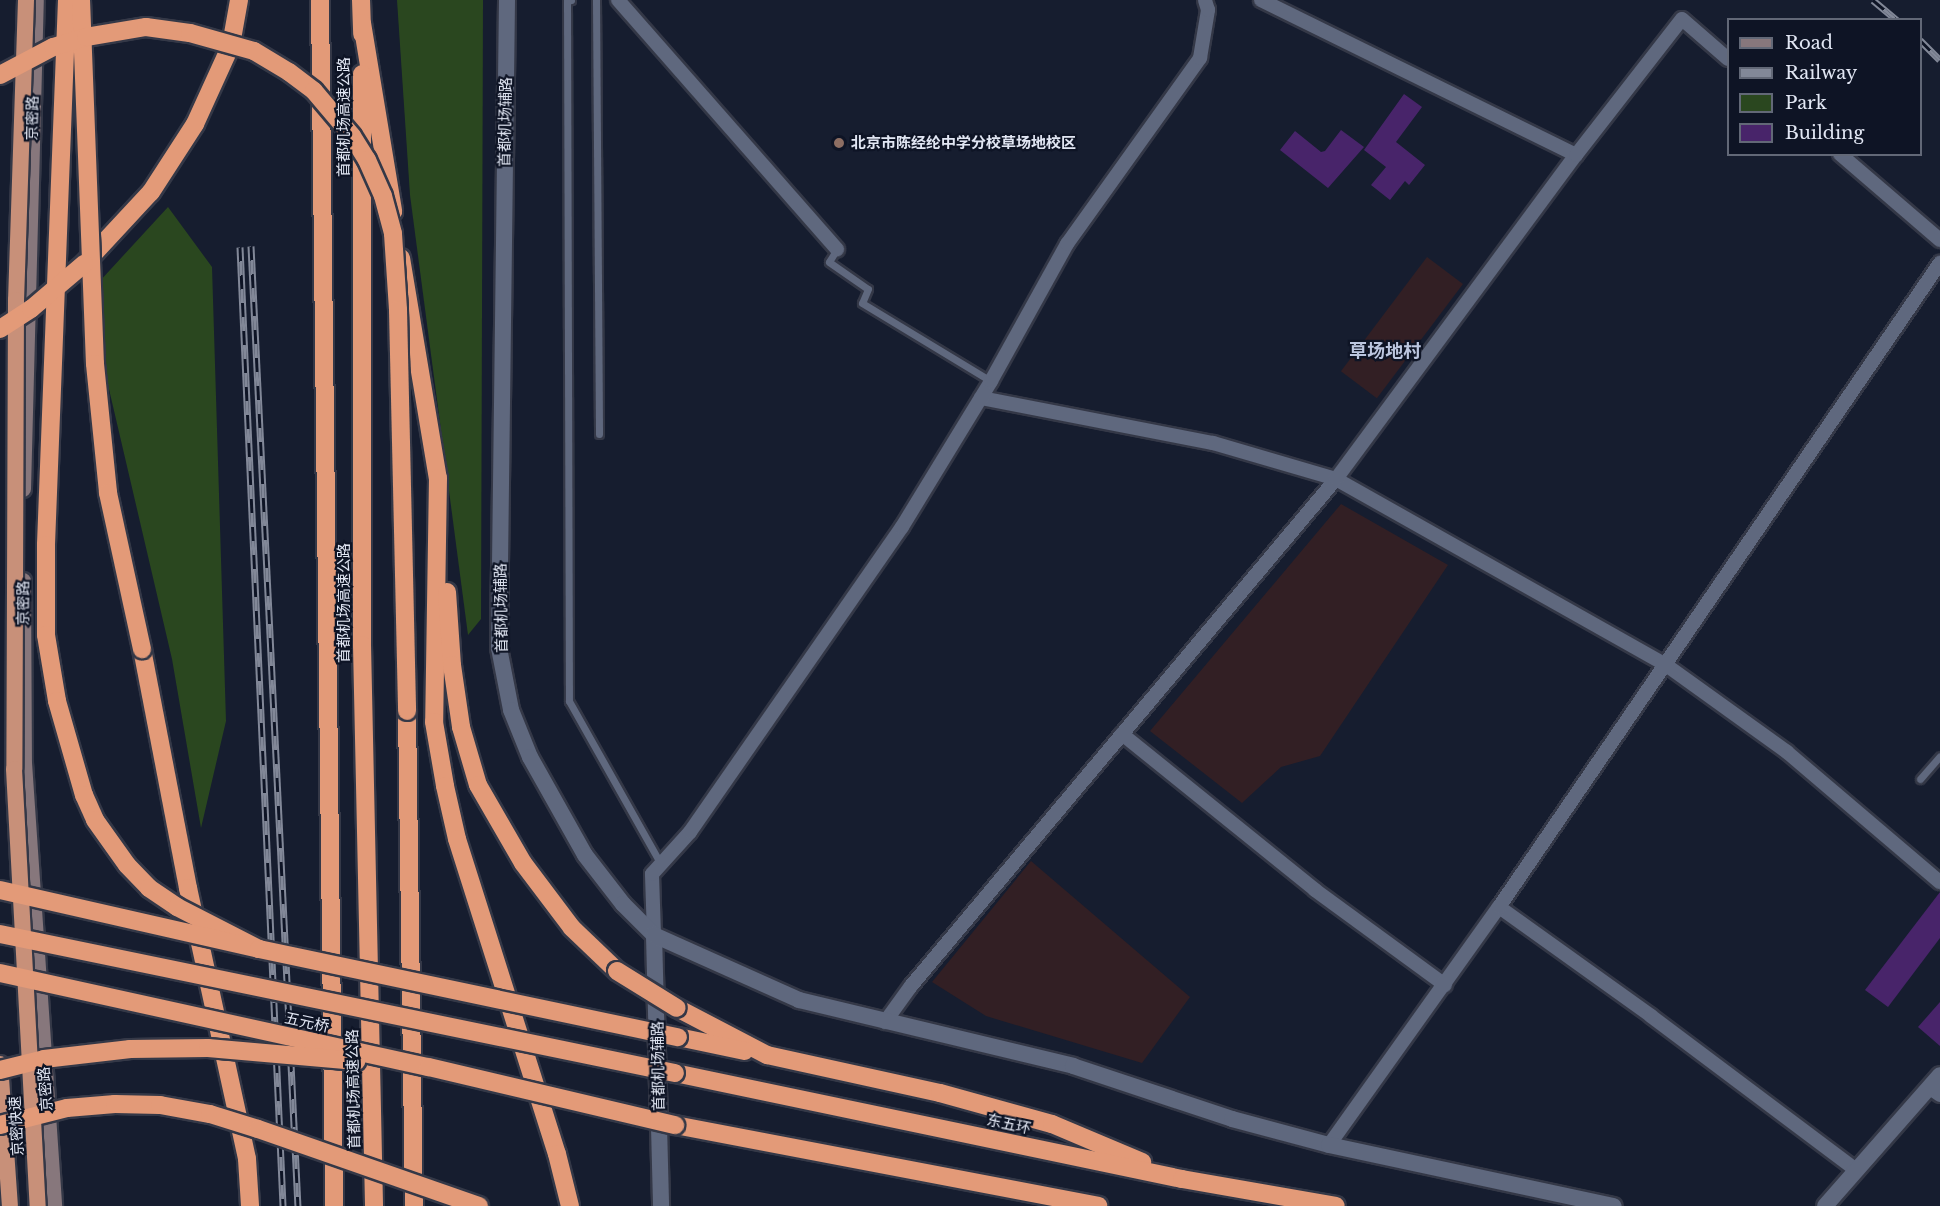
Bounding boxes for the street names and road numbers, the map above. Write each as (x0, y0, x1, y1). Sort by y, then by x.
street label: 首都机场高速公路 (335, 57, 353, 177)
street label: 首都机场辅路 (495, 77, 515, 167)
street label: 京密路 (23, 95, 41, 141)
street label: 首都机场高速公路 (335, 543, 353, 663)
street label: 首都机场辅路 (491, 563, 511, 653)
street label: 京密路 (14, 581, 32, 625)
street label: 五元桥 (283, 1009, 331, 1035)
street label: 首都机场辅路 (648, 1021, 668, 1111)
street label: 首都机场高速公路 (343, 1029, 363, 1149)
street label: 京密路 (34, 1066, 56, 1112)
street label: 京密快速 (5, 1096, 27, 1156)
street label: 东五环 (985, 1111, 1033, 1137)

